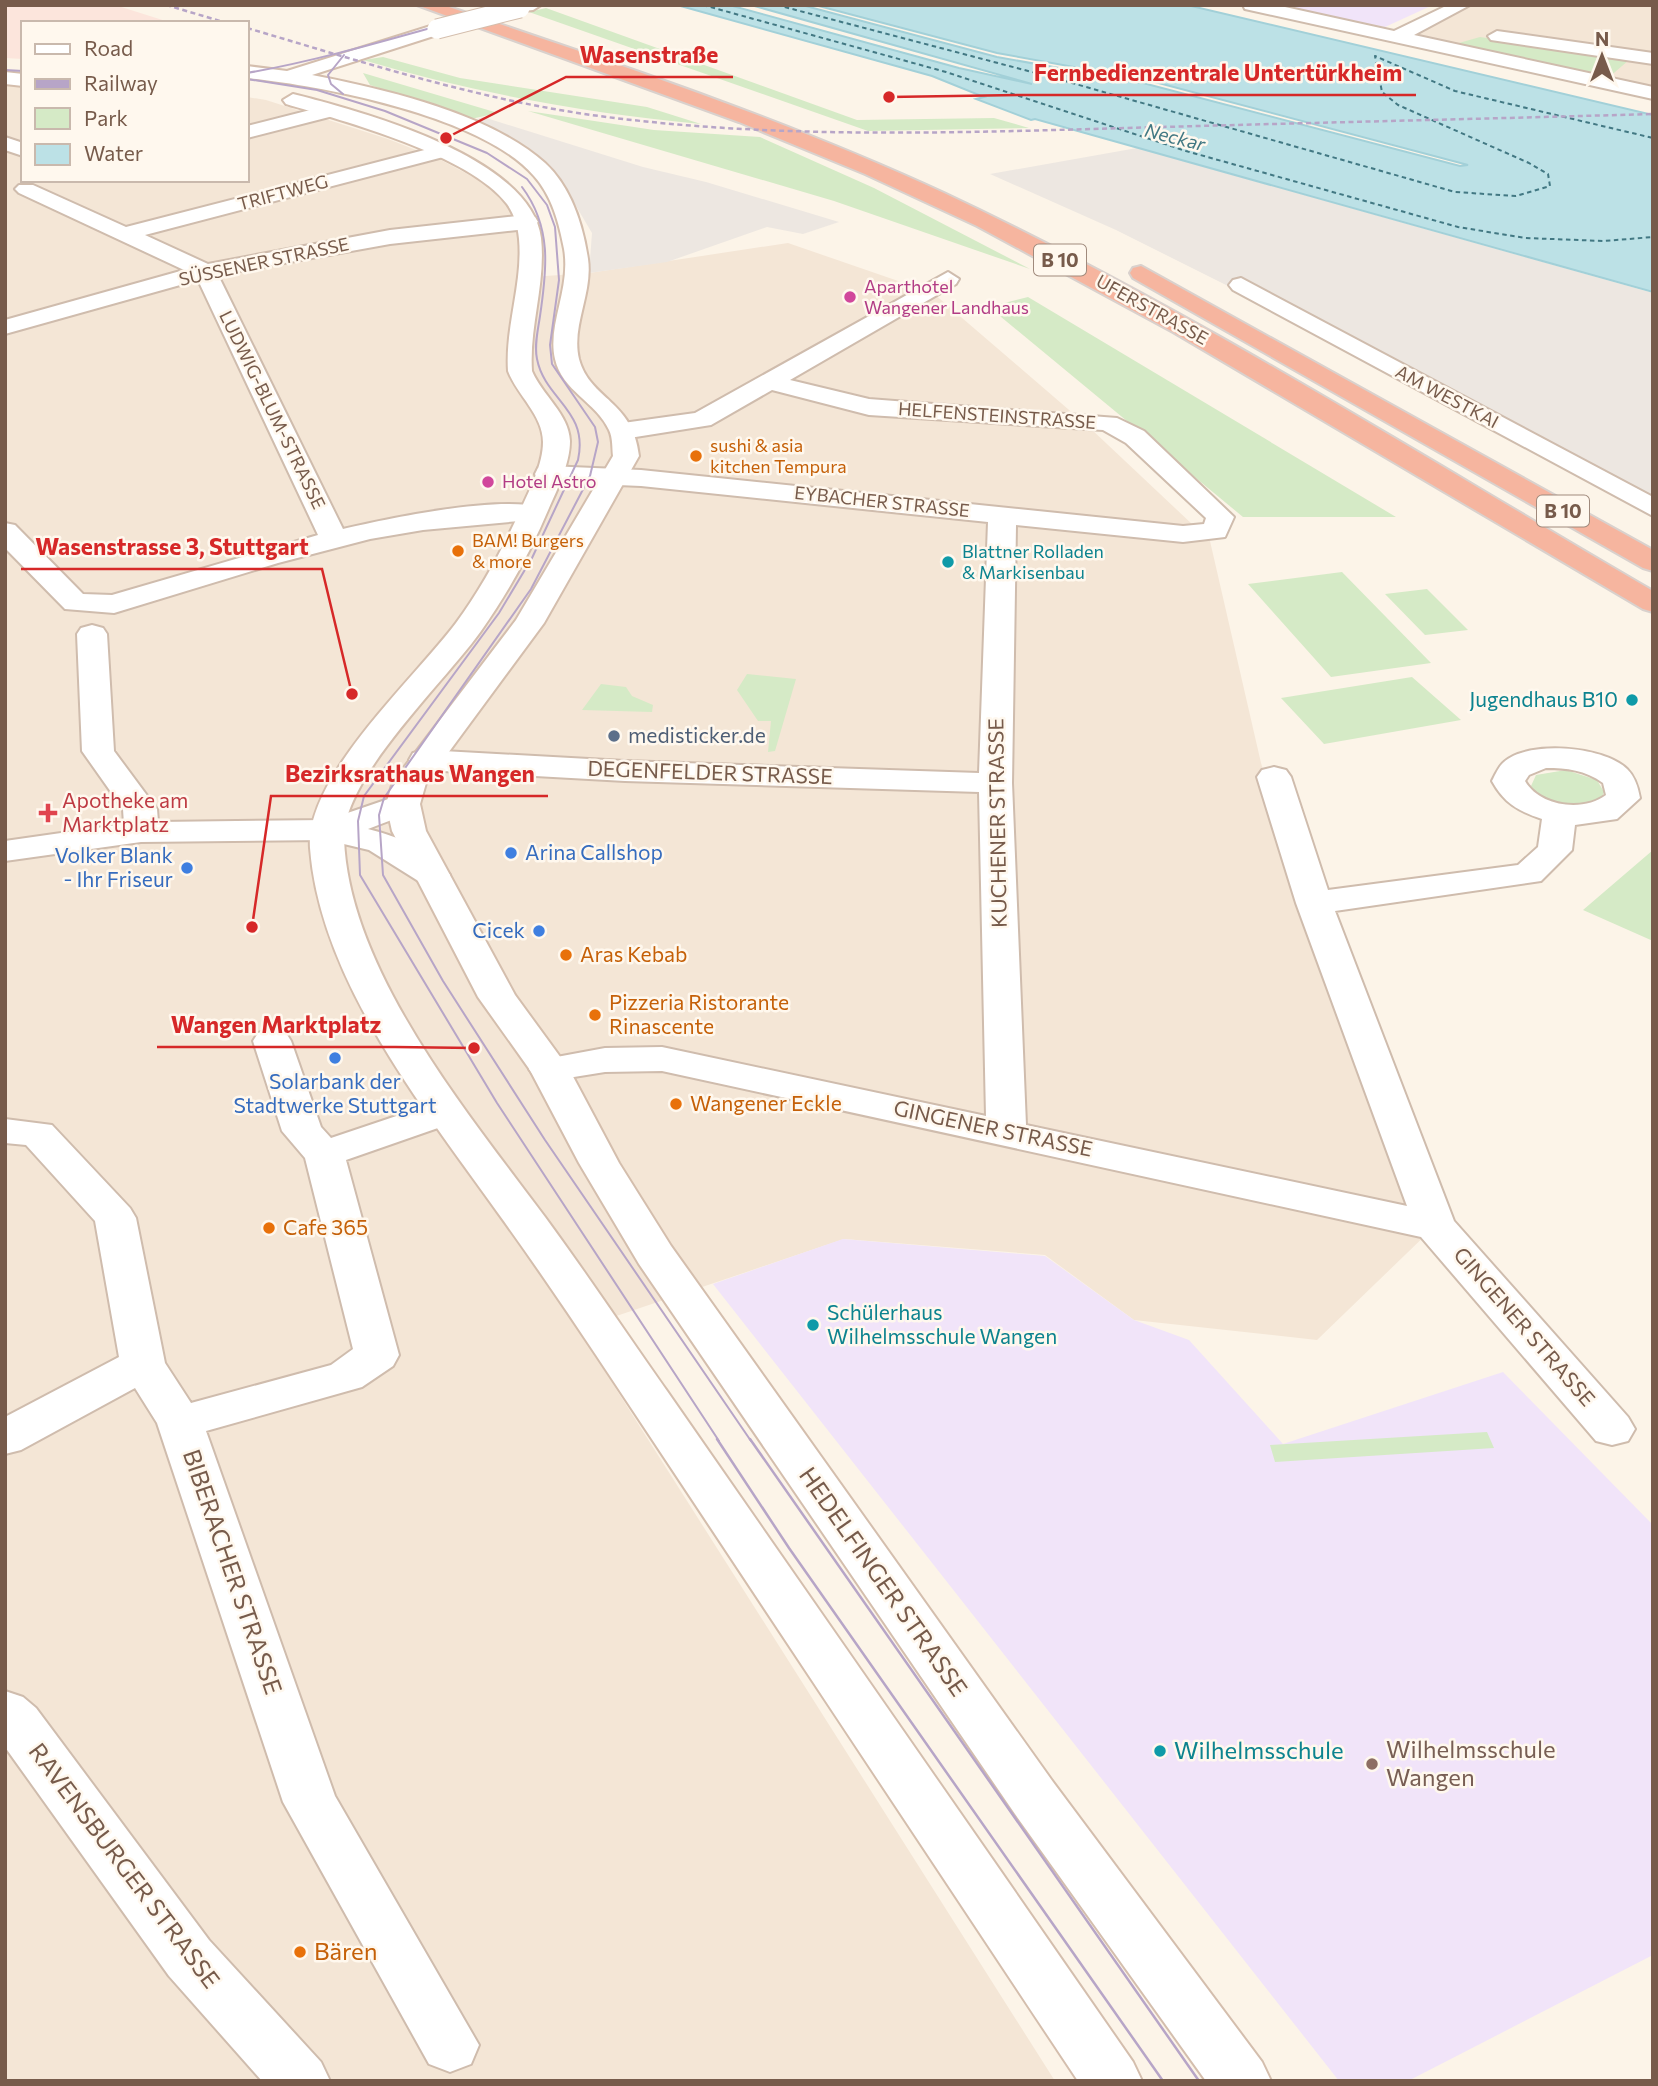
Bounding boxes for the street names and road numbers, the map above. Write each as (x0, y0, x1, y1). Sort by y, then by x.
street label: TRIFTWEG (235, 169, 330, 215)
street label: SÜSSENER STRASSE (177, 232, 351, 290)
road number: B 10 (1034, 244, 1086, 276)
street label: UFERSTRASSE (1093, 269, 1212, 349)
street label: LUDWIG-BLUM-STRASSE (215, 307, 331, 512)
street label: AM WESTKAI (1392, 360, 1503, 432)
street label: HELFENSTEINSTRASSE (897, 397, 1097, 433)
street label: EYBACHER STRASSE (793, 481, 971, 521)
road number: B 10 (1537, 496, 1589, 526)
street label: KUCHENER STRASSE (982, 718, 1011, 928)
street label: DEGENFELDER STRASSE (587, 755, 833, 788)
street label: GINGENER STRASSE (892, 1094, 1095, 1161)
street label: GINGENER STRASSE (1449, 1241, 1601, 1411)
street label: BIBERACHER STRASSE (178, 1445, 289, 1698)
street label: HEDELFINGER STRASSE (794, 1461, 974, 1701)
street label: RAVENSBURGER STRASSE (24, 1737, 227, 1993)

